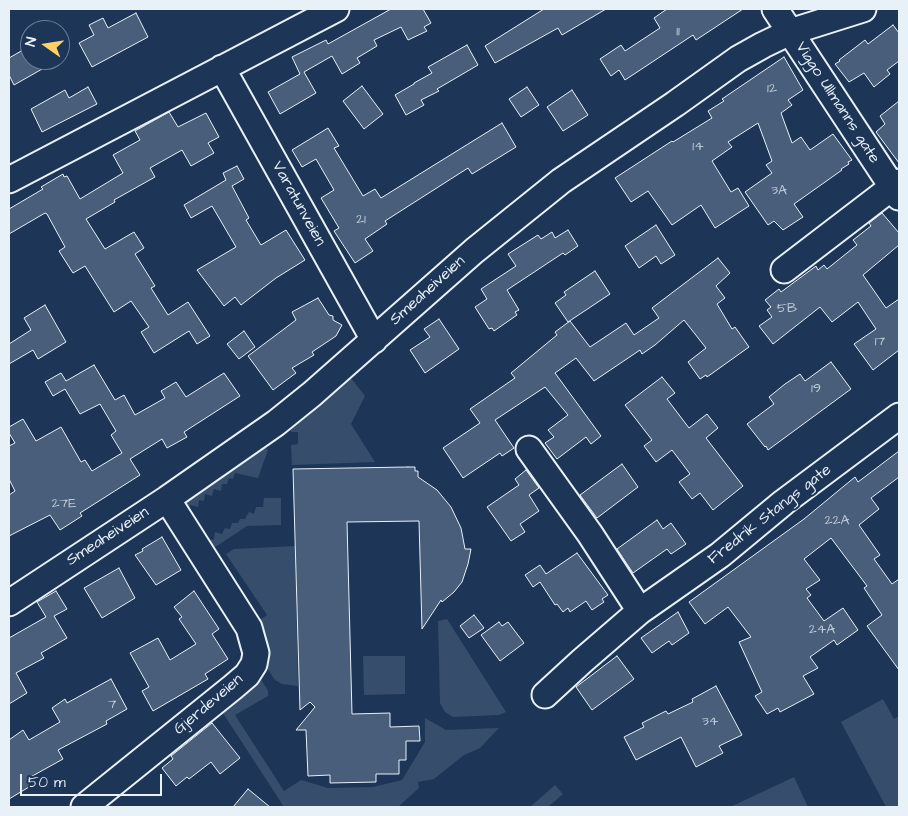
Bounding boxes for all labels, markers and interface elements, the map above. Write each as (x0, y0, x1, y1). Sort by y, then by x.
north arrow (20, 20, 70, 70)
house number: 11 (676, 24, 680, 40)
text: N (21, 35, 42, 48)
street label: Viggo Ullmanns gate (791, 39, 883, 167)
house number: 12 (767, 81, 777, 97)
house number: 14 (692, 139, 704, 155)
street label: Varatunveien (267, 158, 329, 250)
house number: 3A (771, 183, 787, 199)
house number: 21 (356, 212, 366, 228)
street label: Smeaheiveien (386, 252, 470, 330)
house number: 5B (777, 301, 797, 317)
house number: 17 (875, 334, 885, 350)
house number: 19 (811, 381, 821, 397)
street label: Fredrik Stangs gate (704, 461, 836, 569)
house number: 27E (52, 496, 76, 512)
street label: Smeaheiveien (63, 503, 153, 571)
house number: 22A (825, 513, 849, 529)
house number: 24A (809, 622, 835, 638)
street label: Gjerdeveien (171, 671, 247, 739)
house number: 7 (108, 697, 116, 713)
house number: 34 (702, 714, 718, 730)
scale bar (22, 764, 165, 796)
text: 50 m (28, 772, 66, 793)

